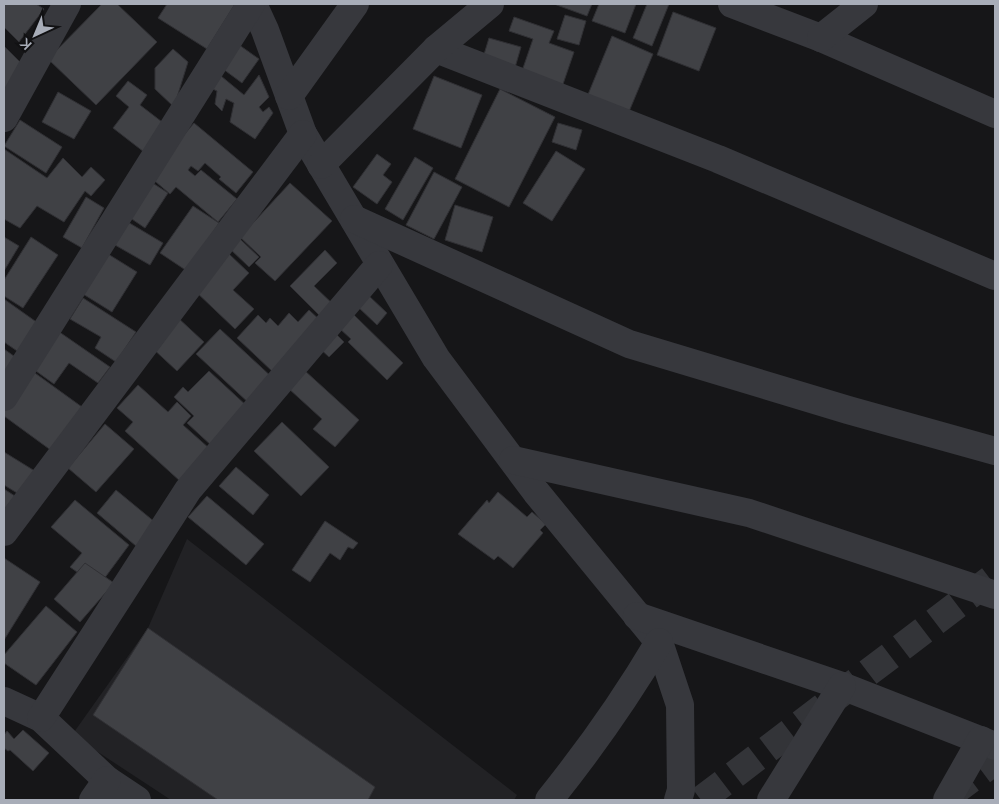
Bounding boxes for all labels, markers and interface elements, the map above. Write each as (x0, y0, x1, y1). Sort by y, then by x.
north arrow (10, 10, 60, 60)
text: K (16, 34, 36, 54)

